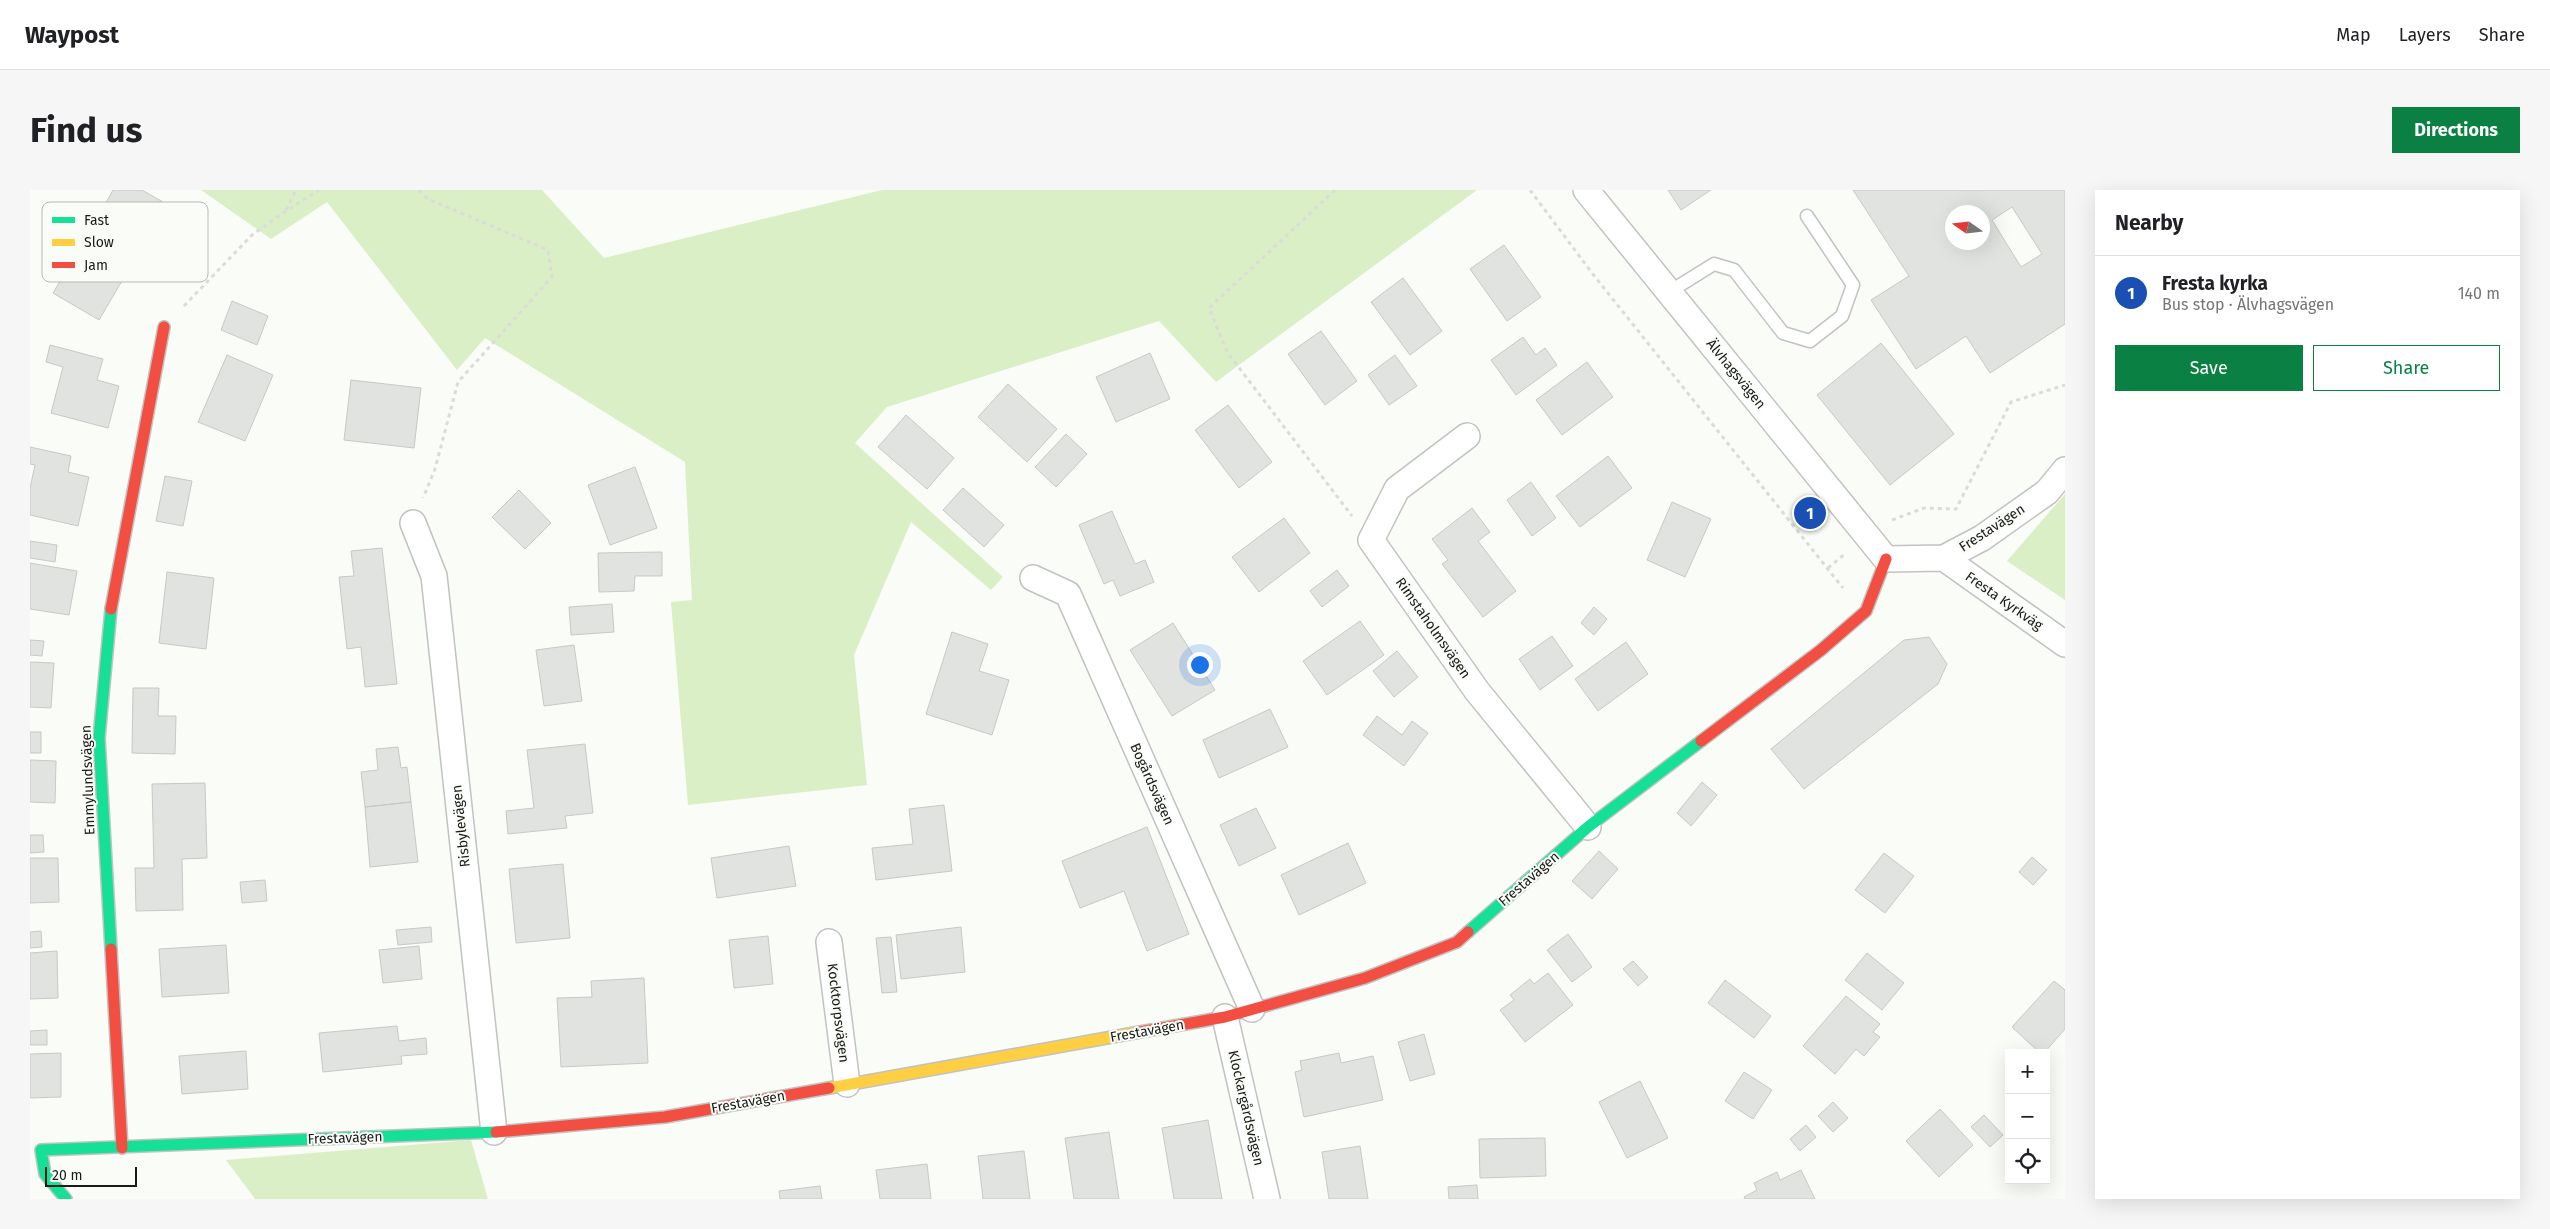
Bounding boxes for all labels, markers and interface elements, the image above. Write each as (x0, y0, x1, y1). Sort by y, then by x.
text: Waypost (25, 21, 119, 49)
text: Map (2336, 24, 2371, 46)
text: Layers (2399, 24, 2451, 46)
text: Share (2479, 24, 2525, 46)
button: Directions (2392, 107, 2520, 153)
text: Find us (30, 109, 142, 151)
legend (42, 202, 208, 282)
north arrow (1945, 205, 1990, 250)
text: Nearby (2115, 210, 2183, 236)
text: Fast (84, 212, 110, 229)
text: Slow (84, 234, 114, 251)
text: Jam (84, 257, 108, 274)
text: Fresta kyrka (2162, 272, 2268, 295)
text: 1 (2127, 284, 2135, 303)
text: 140 m (2458, 284, 2500, 303)
text: Bus stop · Älvhagsvägen (2162, 295, 2334, 314)
street label: Älvhagsvägen (1703, 336, 1769, 412)
button: Save (2115, 345, 2303, 391)
button: Share (2313, 345, 2500, 391)
pin: 1 (1794, 494, 1826, 532)
street label: Frestavägen (1956, 500, 2028, 556)
street label: Fresta Kyrkväg (1962, 568, 2047, 634)
street label: Rimstaholmsvägen (1392, 574, 1474, 682)
your location (1187, 652, 1213, 678)
street label: Emmylundsvägen (78, 725, 98, 835)
street label: Bogårdsvägen (1126, 740, 1178, 828)
street label: Risbylevägen (448, 784, 474, 868)
street label: Frestavägen (1495, 848, 1563, 910)
street label: Kocktorpsvägen (823, 962, 853, 1064)
street label: Frestavägen (1109, 1016, 1185, 1046)
street label: Klockargårdsvägen (1224, 1048, 1268, 1168)
map controls (2005, 1049, 2050, 1184)
button: + (2005, 1049, 2050, 1094)
street label: Frestavägen (710, 1087, 786, 1117)
button: − (2005, 1094, 2050, 1139)
street label: Frestavägen (307, 1128, 383, 1148)
button: locate (2005, 1139, 2050, 1184)
scale bar (45, 1164, 138, 1187)
text: 20 m (52, 1167, 82, 1184)

